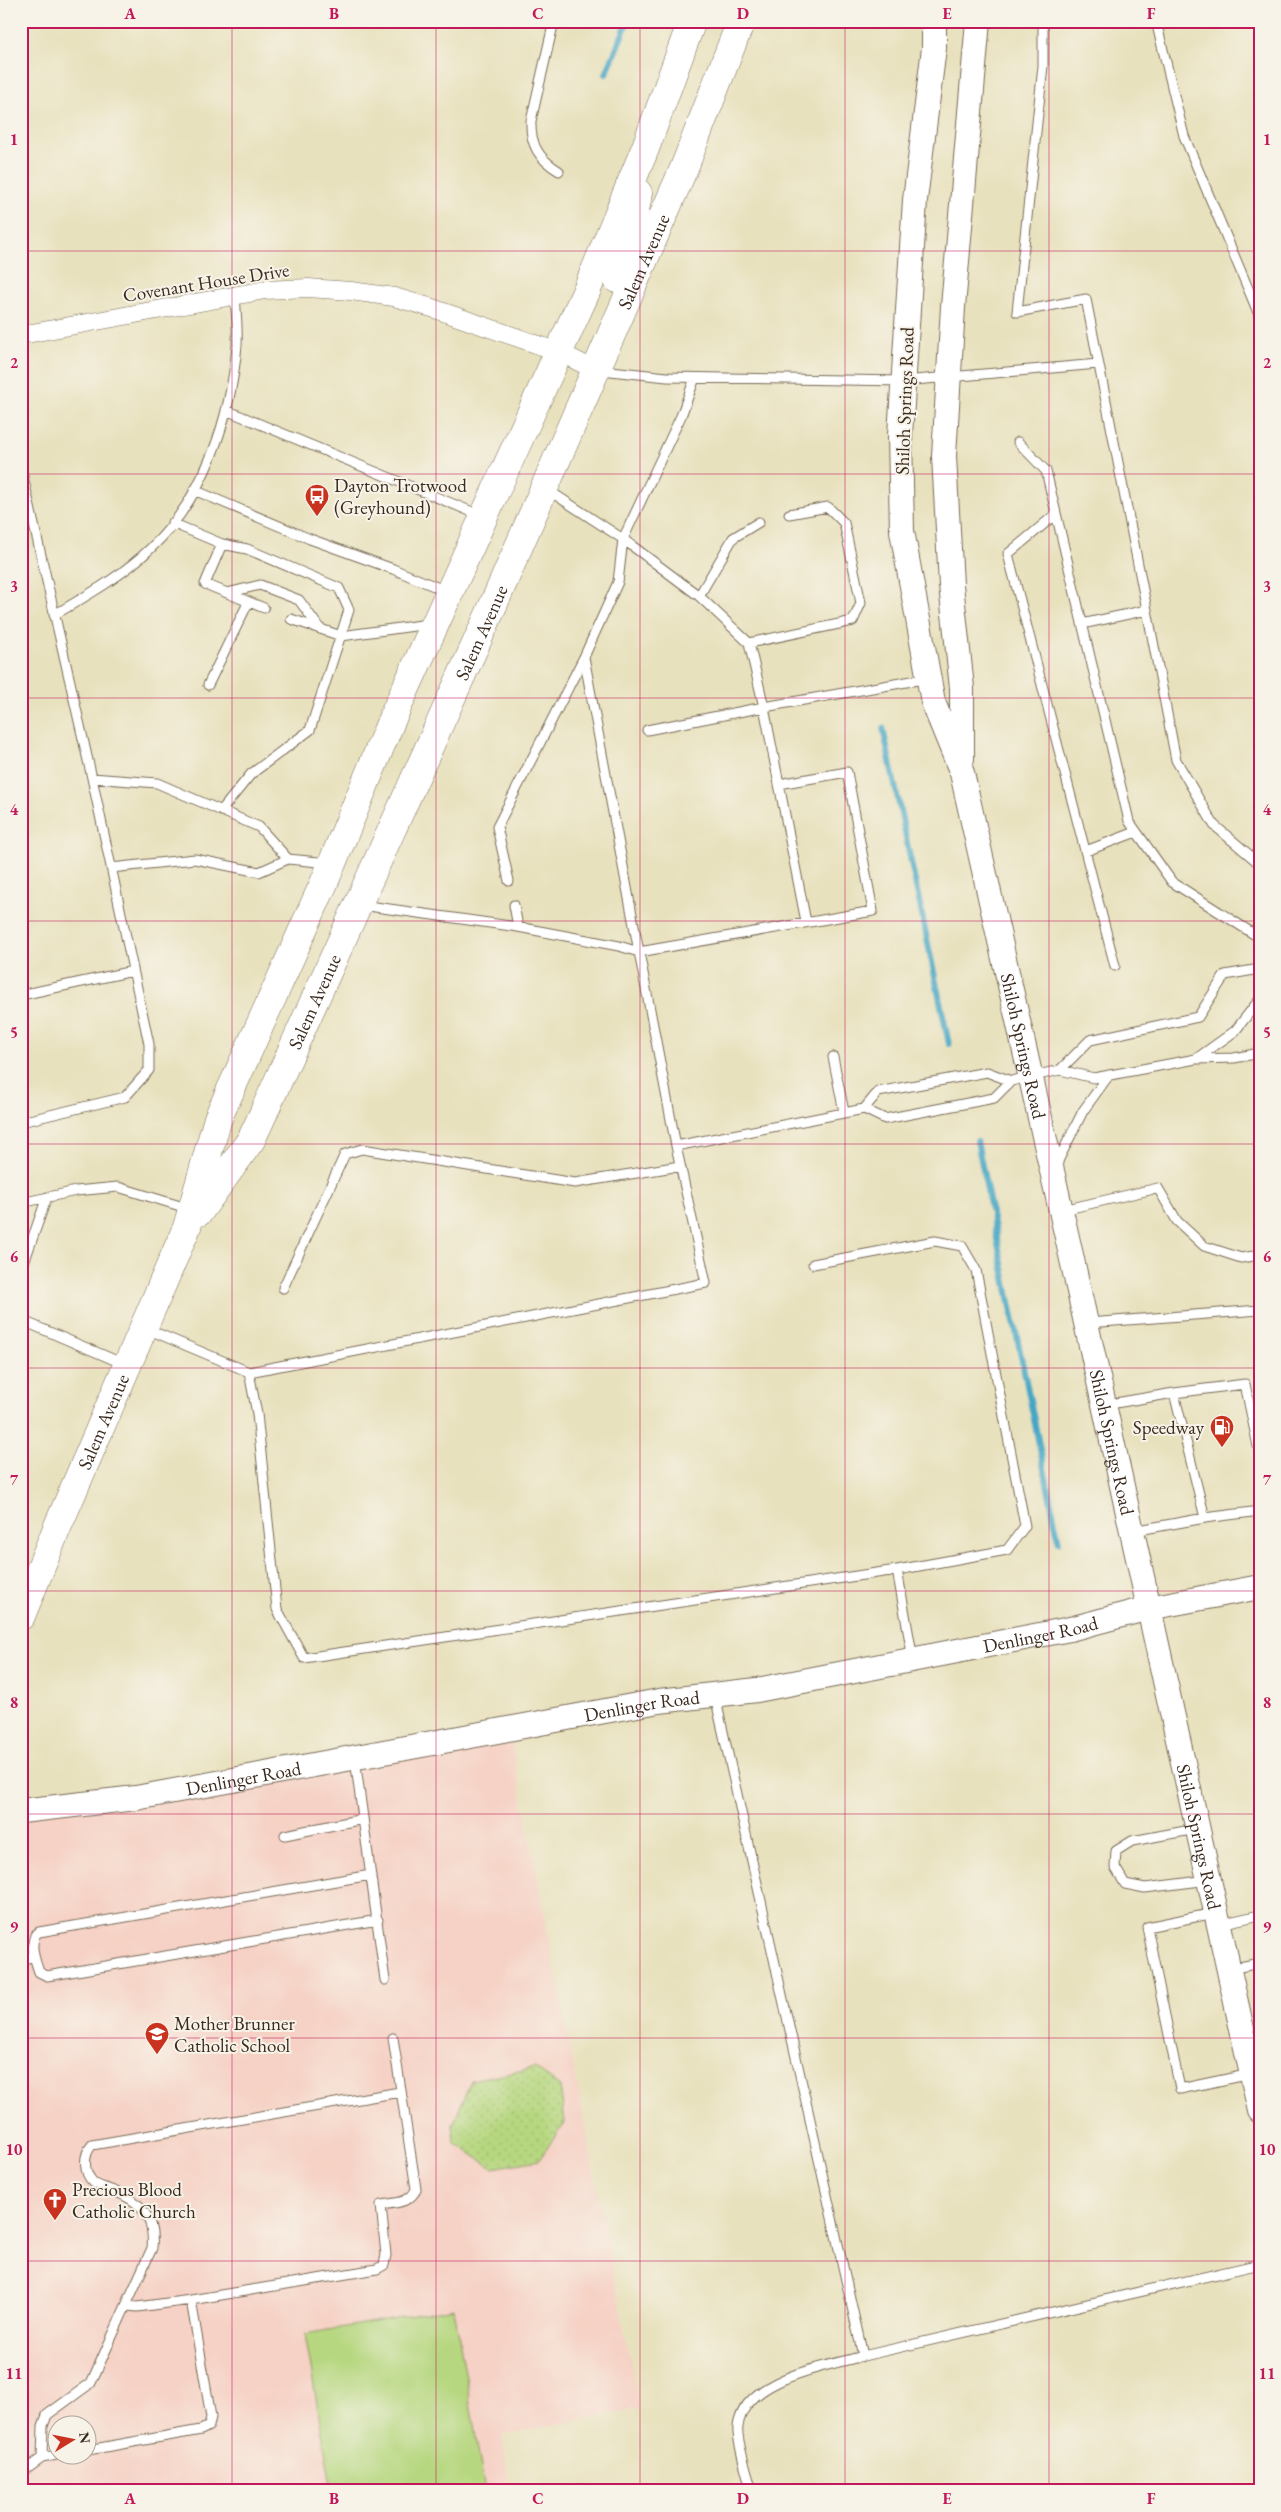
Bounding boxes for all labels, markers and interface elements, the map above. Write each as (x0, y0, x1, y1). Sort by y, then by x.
text: A (123, 3, 136, 24)
text: B (329, 3, 339, 24)
text: C (532, 3, 544, 24)
text: D (737, 3, 749, 24)
text: E (942, 3, 952, 24)
text: F (1147, 3, 1156, 24)
text: 1 (10, 129, 18, 150)
text: 1 (1263, 129, 1271, 150)
street label: Salem Avenue (612, 210, 675, 313)
street label: Covenant House Drive (121, 257, 291, 308)
street label: Shiloh Springs Road (889, 326, 920, 476)
text: 2 (10, 352, 19, 373)
text: 2 (1263, 352, 1272, 373)
place label: Dayton Trotwood (Greyhound) (334, 473, 467, 520)
bus stop icon: Dayton Trotwood (Greyhound) (304, 483, 330, 517)
text: 3 (10, 576, 18, 597)
text: 3 (1263, 576, 1271, 597)
street label: Salem Avenue (449, 581, 513, 684)
text: 4 (10, 799, 19, 820)
text: 4 (1263, 799, 1272, 820)
street label: Salem Avenue (282, 950, 347, 1053)
street label: Shiloh Springs Road (995, 971, 1052, 1122)
text: 5 (10, 1022, 18, 1043)
text: 5 (1263, 1022, 1271, 1043)
text: 6 (10, 1246, 19, 1267)
text: 6 (1263, 1246, 1272, 1267)
street label: Shiloh Springs Road (1084, 1367, 1140, 1518)
street label: Salem Avenue (72, 1370, 135, 1473)
fuel station icon: Speedway (1209, 1414, 1235, 1448)
place label: Speedway (1133, 1415, 1205, 1440)
text: 7 (10, 1469, 19, 1490)
text: 7 (1263, 1469, 1272, 1490)
street label: Denlinger Road (981, 1610, 1101, 1659)
street label: Denlinger Road (582, 1684, 701, 1728)
text: 8 (10, 1692, 18, 1713)
text: 8 (1263, 1692, 1271, 1713)
street label: Denlinger Road (184, 1756, 304, 1802)
street label: Shiloh Springs Road (1171, 1762, 1227, 1912)
text: 9 (10, 1916, 19, 1937)
text: 9 (1263, 1916, 1272, 1937)
place label: Mother Brunner Catholic School (174, 2011, 295, 2058)
school or university icon: Mother Brunner Catholic School (144, 2021, 170, 2055)
text: 10 (6, 2139, 23, 2160)
text: 10 (1259, 2139, 1276, 2160)
place label: Precious Blood Catholic Church (72, 2177, 196, 2224)
church icon: Precious Blood Catholic Church (42, 2187, 68, 2221)
text: 11 (6, 2363, 22, 2384)
text: 11 (1259, 2363, 1275, 2384)
north arrow (48, 2414, 98, 2464)
text: N (75, 2431, 95, 2446)
text: A (123, 2488, 136, 2509)
text: B (329, 2488, 339, 2509)
text: C (532, 2488, 544, 2509)
text: D (737, 2488, 749, 2509)
text: E (942, 2488, 952, 2509)
text: F (1147, 2488, 1156, 2509)

